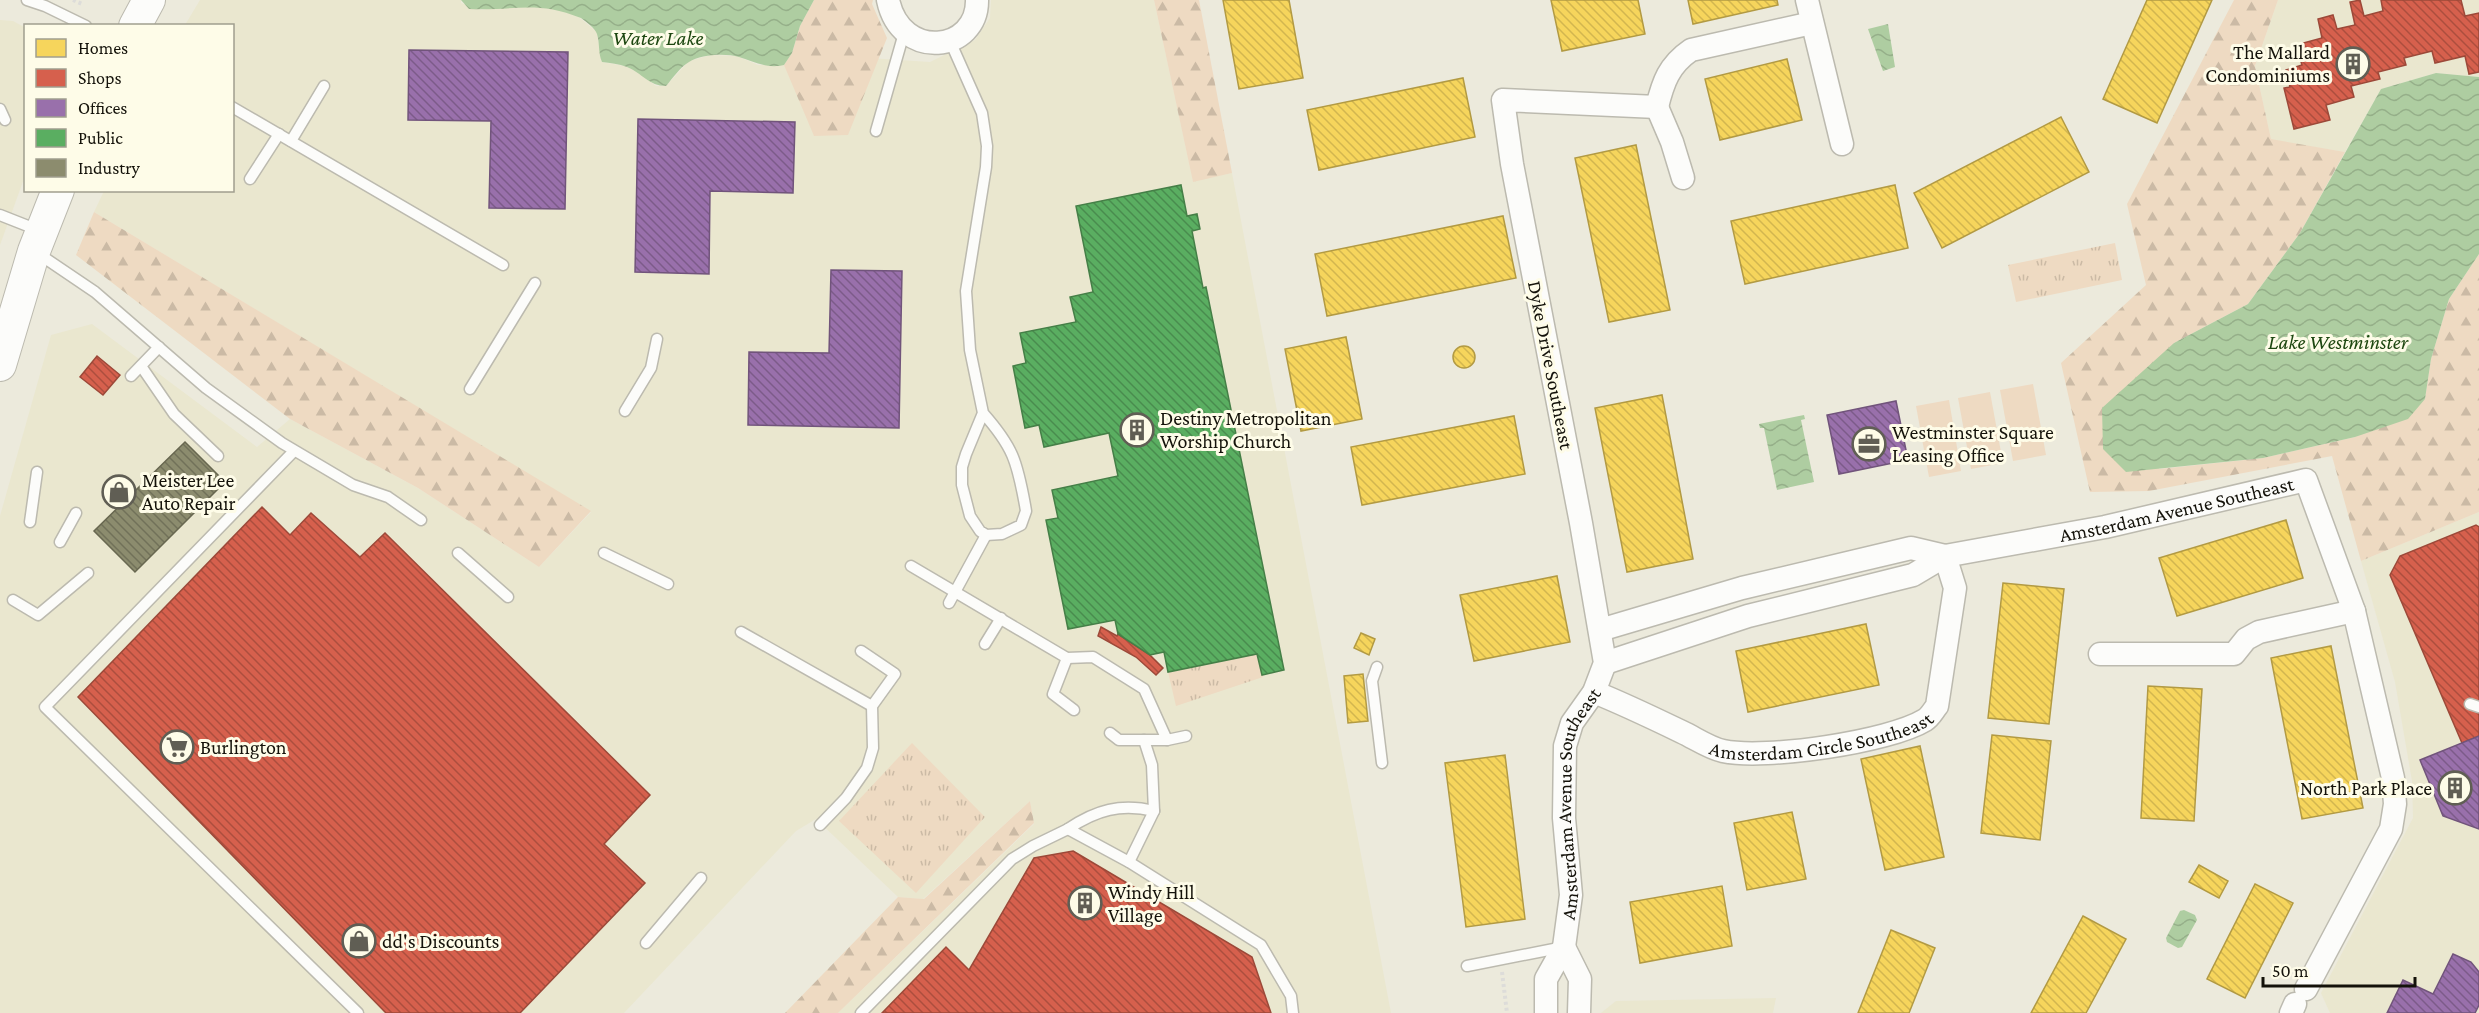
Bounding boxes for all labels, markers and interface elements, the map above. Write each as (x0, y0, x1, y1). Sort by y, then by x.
legend (24, 24, 234, 192)
water label: Water Lake (613, 26, 704, 50)
text: Homes (78, 38, 128, 58)
place label: The Mallard Condominiums (2205, 41, 2330, 86)
building icon: The Mallard Condominiums (2335, 46, 2371, 82)
text: Shops (78, 68, 122, 88)
text: Offices (78, 98, 127, 118)
text: Public (78, 128, 123, 148)
text: Industry (78, 158, 141, 178)
street label: Dyke Drive Southeast (1523, 279, 1578, 452)
water label: Lake Westminster (2268, 330, 2409, 354)
place label: Destiny Metropolitan Worship Church (1160, 407, 1332, 453)
building icon: Destiny Metropolitan Worship Church (1119, 412, 1155, 448)
place label: Westminster Square Leasing Office (1892, 421, 2054, 467)
office icon: Westminster Square Leasing Office (1851, 426, 1887, 462)
place label: Meister Lee Auto Repair (142, 469, 236, 515)
street label: Amsterdam Avenue Southeast (2058, 472, 2296, 546)
shop icon: Meister Lee Auto Repair (101, 474, 137, 510)
street label: Amsterdam Avenue Southeast (1553, 683, 1605, 921)
street label: Amsterdam Circle Southeast (1707, 707, 1938, 764)
supermarket icon: Burlington (159, 729, 195, 765)
place label: Burlington (200, 736, 287, 759)
building icon: North Park Place (2437, 770, 2473, 806)
place label: North Park Place (2300, 777, 2432, 799)
place label: Windy Hill Village (1108, 881, 1194, 927)
building icon: Windy Hill Village (1067, 885, 1103, 921)
shop icon: dd's Discounts (341, 923, 377, 959)
place label: dd's Discounts (382, 930, 500, 952)
scale bar (2263, 950, 2414, 988)
text: 50 m (2272, 961, 2309, 981)

